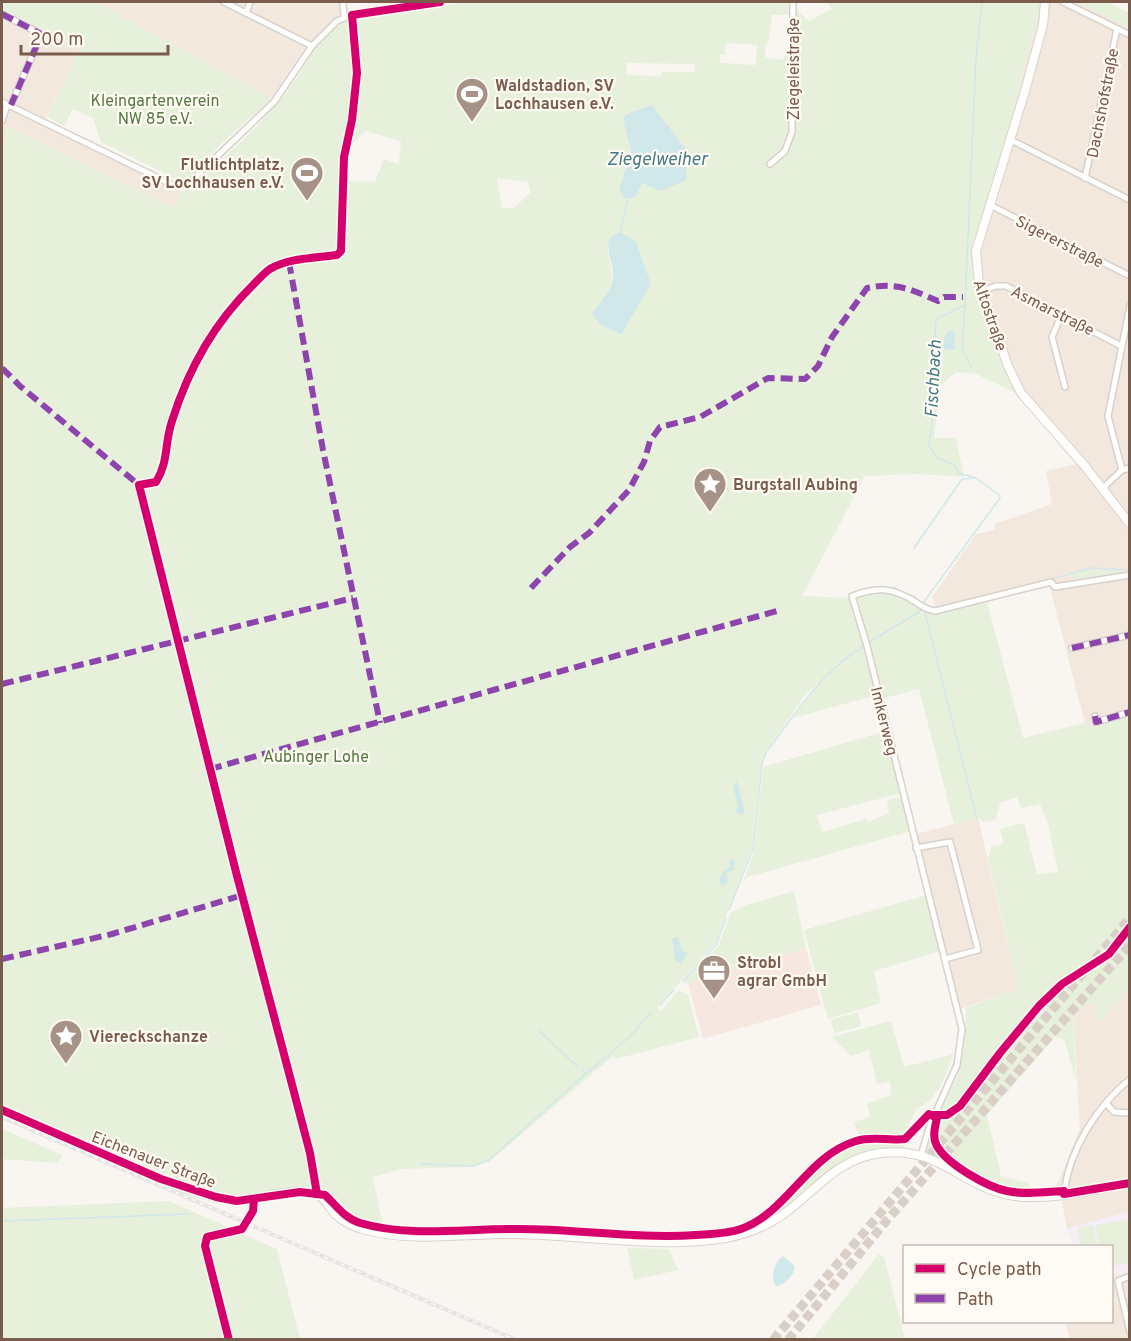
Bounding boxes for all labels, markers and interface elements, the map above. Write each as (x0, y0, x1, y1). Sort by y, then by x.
scale bar (21, 18, 168, 56)
street label: Ziegeleistraße (785, 18, 805, 120)
text: 200 m (30, 29, 83, 52)
street label: Dachshofstraße (1084, 47, 1124, 160)
sports icon: Waldstadion, SV Lochhausen e.V. (454, 76, 490, 123)
place label: Waldstadion, SV Lochhausen e.V. (495, 77, 614, 115)
park label: Kleingartenverein NW 85 e.V. (91, 92, 219, 130)
water label: Ziegelweiher (607, 149, 709, 172)
sports icon: Flutlichtplatz, SV Lochhausen e.V. (289, 155, 325, 202)
place label: Flutlichtplatz, SV Lochhausen e.V. (142, 156, 284, 194)
street label: Sigererstraße (1012, 212, 1107, 274)
street label: Altostraße (968, 277, 1011, 354)
street label: Asmarstraße (1007, 282, 1097, 341)
water label: Fischbach (921, 339, 948, 419)
place icon: Burgstall Aubing (692, 466, 728, 513)
place label: Burgstall Aubing (733, 476, 858, 496)
street label: Imkerweg (865, 685, 901, 758)
park label: Aubinger Lohe (263, 748, 369, 768)
office icon: Strobl agrar GmbH (696, 953, 732, 1000)
place label: Strobl agrar GmbH (737, 954, 827, 992)
place icon: Viereckschanze (48, 1018, 84, 1065)
place label: Viereckschanze (89, 1028, 208, 1048)
street label: Eichenauer Straße (88, 1128, 218, 1194)
legend (903, 1245, 1113, 1323)
text: Cycle path (957, 1259, 1042, 1282)
text: Path (957, 1289, 994, 1312)

